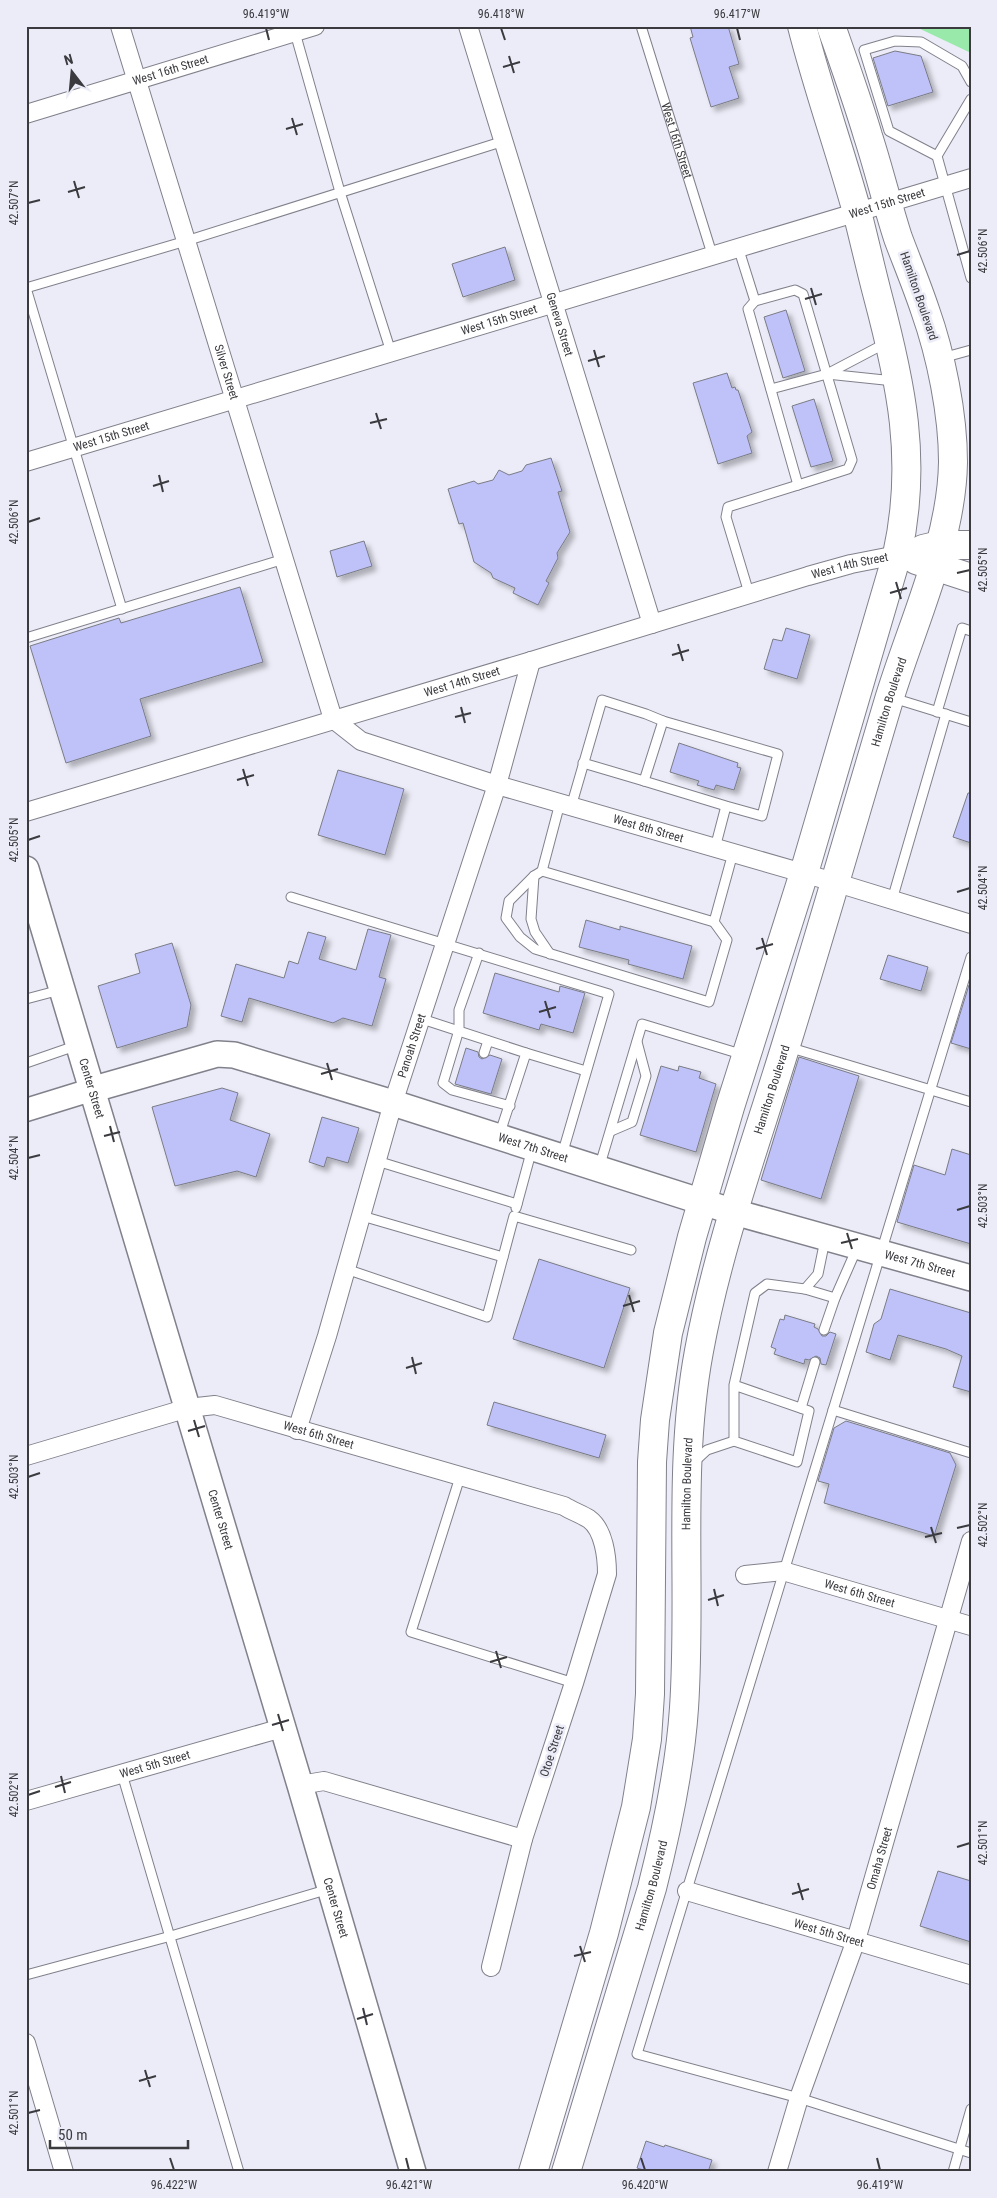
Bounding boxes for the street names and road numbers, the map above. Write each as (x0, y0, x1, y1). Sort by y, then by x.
street label: West 16th Street (131, 52, 210, 88)
street label: West 16th Street (658, 101, 695, 181)
street label: West 15th Street (847, 185, 927, 221)
street label: Hamilton Boulevard (897, 250, 941, 342)
street label: Geneva Street (543, 291, 576, 358)
street label: West 15th Street (459, 302, 539, 338)
street label: Silver Street (211, 343, 242, 402)
street label: West 15th Street (72, 418, 151, 454)
street label: West 14th Street (810, 550, 890, 582)
street label: Hamilton Boulevard (868, 655, 909, 748)
street label: West 14th Street (422, 664, 502, 700)
street label: West 8th Street (611, 812, 686, 845)
street label: Panoah Street (395, 1012, 429, 1080)
street label: Hamilton Boulevard (751, 1043, 793, 1136)
street label: Center Street (76, 1057, 107, 1121)
street label: West 7th Street (496, 1130, 570, 1166)
street label: West 7th Street (883, 1247, 957, 1280)
street label: West 6th Street (282, 1418, 356, 1452)
street label: Hamilton Boulevard (679, 1437, 696, 1530)
street label: Center Street (205, 1488, 236, 1552)
street label: West 6th Street (823, 1576, 897, 1610)
street label: Otoe Street (537, 1723, 567, 1778)
street label: West 5th Street (118, 1747, 192, 1781)
street label: Omaha Street (864, 1825, 895, 1891)
street label: Hamilton Boulevard (633, 1839, 670, 1932)
street label: Center Street (320, 1876, 351, 1940)
street label: West 5th Street (792, 1916, 866, 1950)

